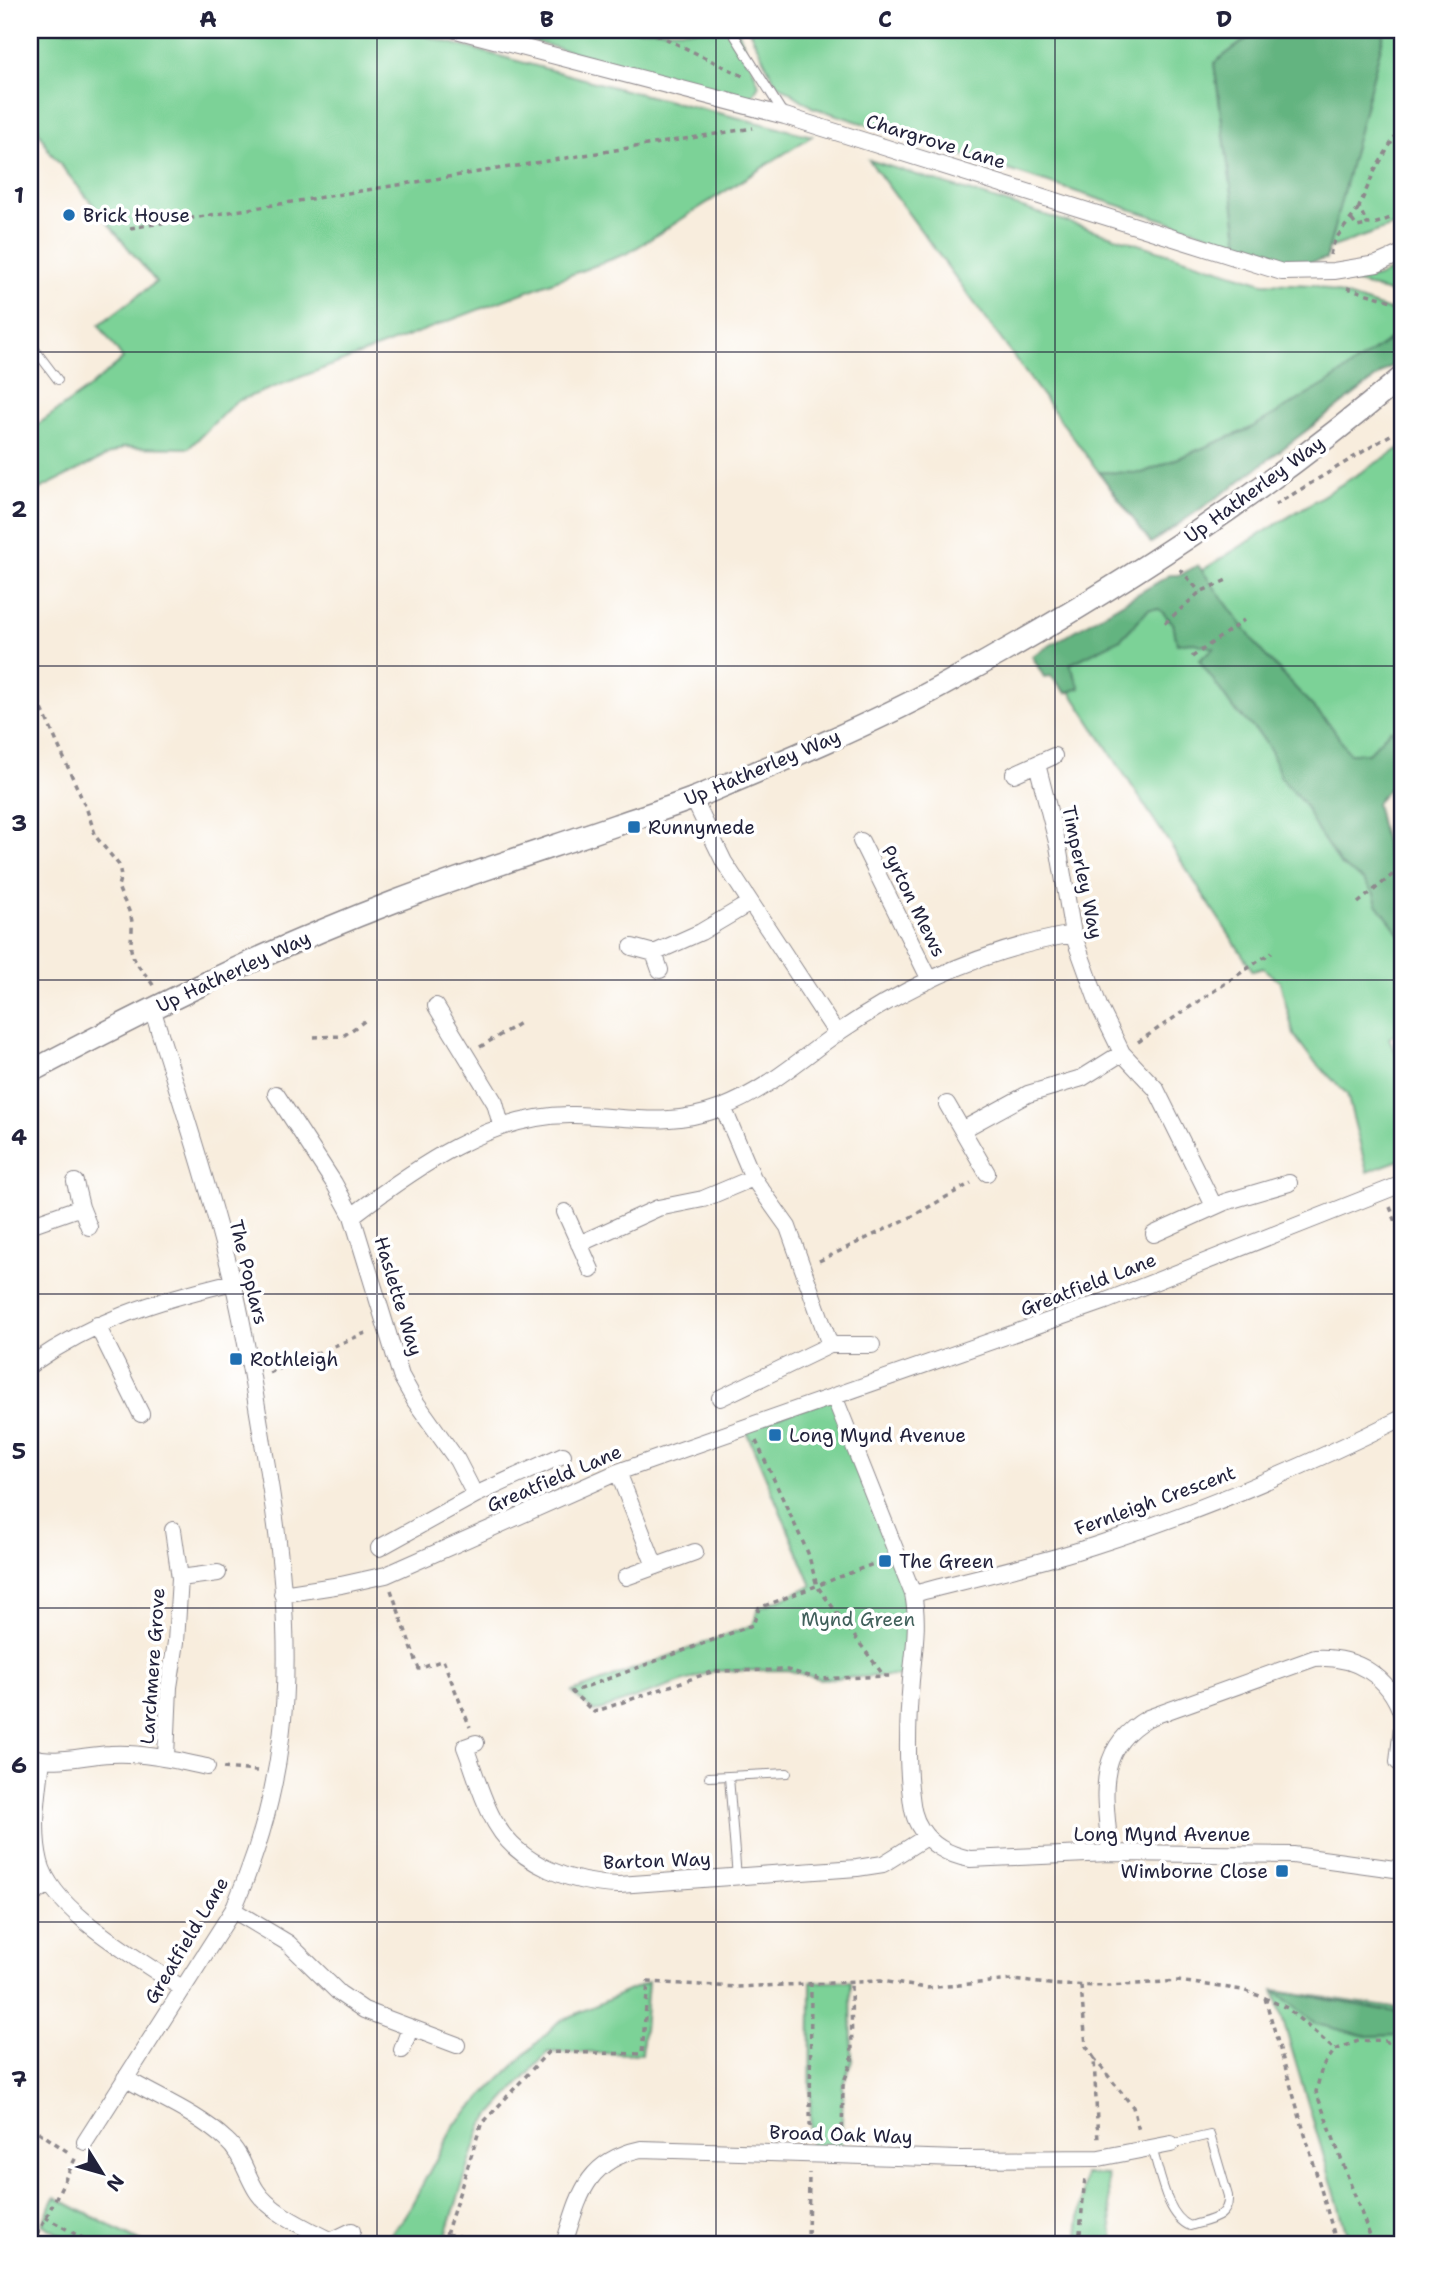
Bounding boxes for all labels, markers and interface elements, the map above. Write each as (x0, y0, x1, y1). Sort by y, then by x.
text: A (199, 4, 217, 34)
text: B (540, 4, 554, 34)
text: C (878, 4, 892, 34)
text: D (1216, 4, 1232, 34)
street label: Chargrove Lane (863, 108, 1009, 175)
text: 1 (14, 180, 24, 210)
place label: Brick House (83, 203, 190, 228)
marker: Brick House (61, 207, 77, 223)
street label: Up Hatherley Way (1179, 430, 1329, 549)
text: 2 (11, 494, 27, 524)
street label: Up Hatherley Way (680, 723, 844, 812)
street label: Timperley Way (1056, 803, 1109, 941)
text: 3 (11, 808, 27, 838)
place label: Runnymede (648, 815, 755, 840)
marker: Runnymede (626, 819, 642, 835)
street label: Pyrton Mews (876, 841, 951, 961)
street label: Up Hatherley Way (152, 925, 314, 1018)
text: 4 (11, 1122, 27, 1152)
street label: The Poplars (223, 1217, 274, 1327)
street label: Haslette Way (369, 1233, 429, 1359)
street label: Greatfield Lane (1017, 1247, 1160, 1322)
place label: Rothleigh (250, 1347, 338, 1372)
marker: Rothleigh (228, 1351, 244, 1367)
place label: Long Mynd Avenue (789, 1423, 966, 1448)
marker: Long Mynd Avenue (767, 1427, 783, 1443)
text: 5 (12, 1436, 26, 1466)
street label: Greatfield Lane (483, 1439, 625, 1518)
street label: Fernleigh Crescent (1071, 1460, 1239, 1541)
place label: The Green (899, 1549, 994, 1574)
marker: The Green (877, 1553, 893, 1569)
street label: Larchmere Grove (135, 1587, 170, 1745)
park label: Mynd Green (801, 1607, 915, 1632)
text: 6 (11, 1750, 27, 1780)
street label: Long Mynd Avenue (1073, 1822, 1251, 1847)
street label: Barton Way (603, 1846, 711, 1875)
place label: Wimborne Close (1121, 1859, 1268, 1884)
marker: Wimborne Close (1274, 1863, 1290, 1879)
street label: Greatfield Lane (139, 1872, 234, 2008)
text: 7 (11, 2064, 27, 2094)
street label: Broad Oak Way (769, 2120, 913, 2149)
north arrow (66, 2138, 136, 2208)
text: N (101, 2169, 130, 2196)

